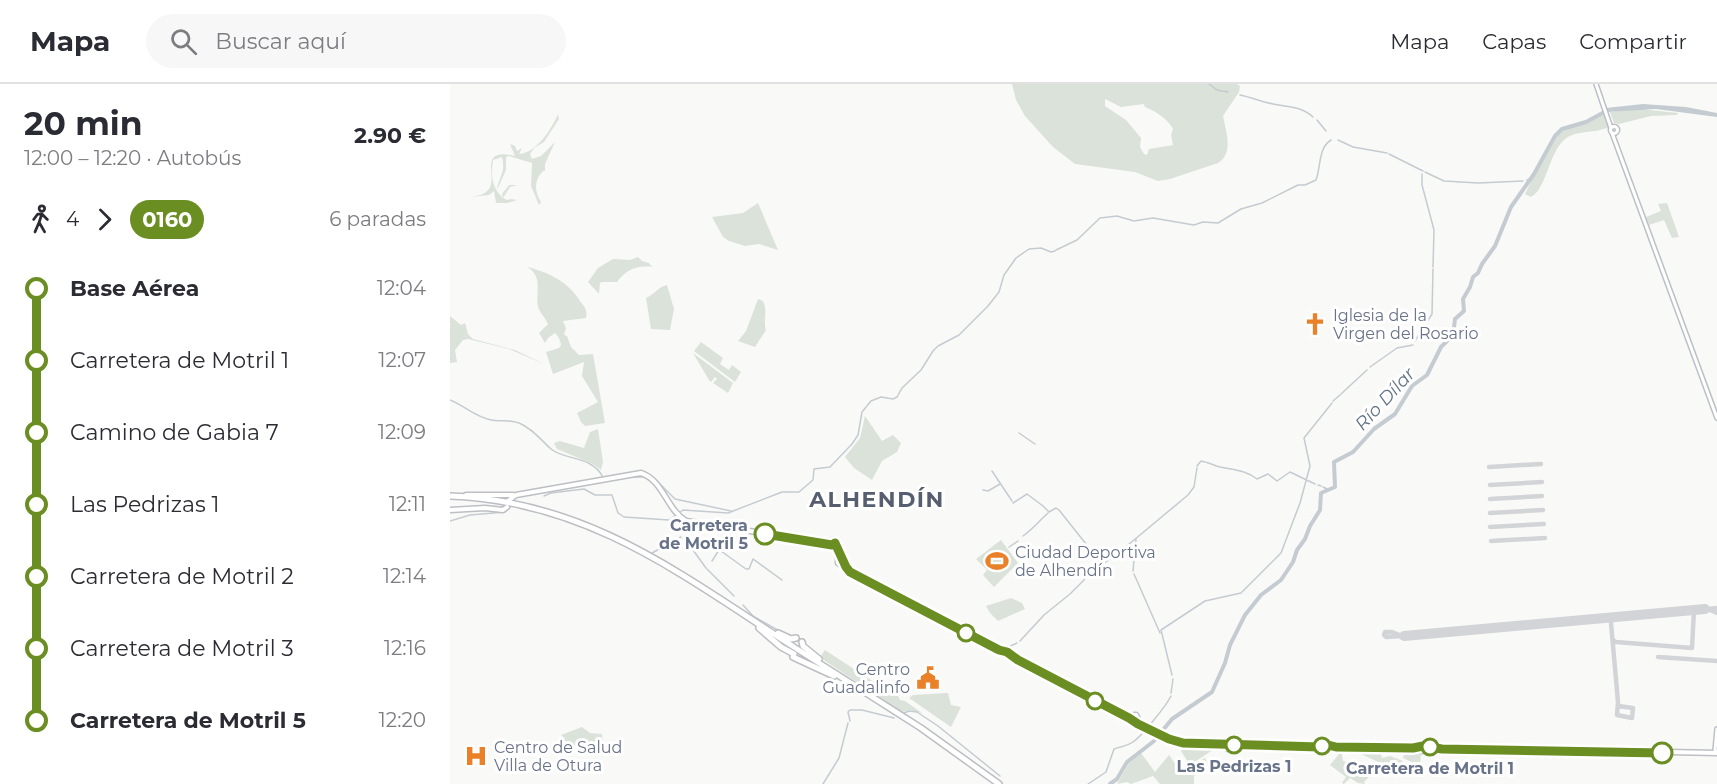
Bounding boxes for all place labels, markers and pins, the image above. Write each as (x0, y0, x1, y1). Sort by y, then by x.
place label: Iglesia de la Virgen del Rosario (1333, 306, 1479, 343)
church icon: Iglesia de la Virgen del Rosario (1302, 311, 1328, 337)
place label: Carretera de Motril 5 (659, 516, 748, 553)
marker: Carretera de Motril 5 (754, 523, 776, 545)
place label: Ciudad Deportiva de Alhendín (1015, 543, 1156, 580)
sports icon: Ciudad Deportiva de Alhendín (984, 548, 1010, 574)
unlabelled marker (957, 624, 975, 642)
place label: Centro Guadalinfo (822, 660, 910, 697)
public building icon: Centro Guadalinfo (915, 665, 941, 691)
unlabelled marker (1086, 692, 1104, 710)
marker: Las Pedrizas 1 (1225, 736, 1243, 754)
unlabelled marker (1313, 737, 1331, 755)
place label: Centro de Salud Villa de Otura (494, 738, 622, 775)
marker: Carretera de Motril 1 (1421, 738, 1439, 756)
unlabelled marker (1651, 742, 1673, 764)
hospital icon: Centro de Salud Villa de Otura (463, 743, 489, 769)
place label: Las Pedrizas 1 (1177, 757, 1291, 776)
place label: Carretera de Motril 1 (1346, 759, 1514, 778)

